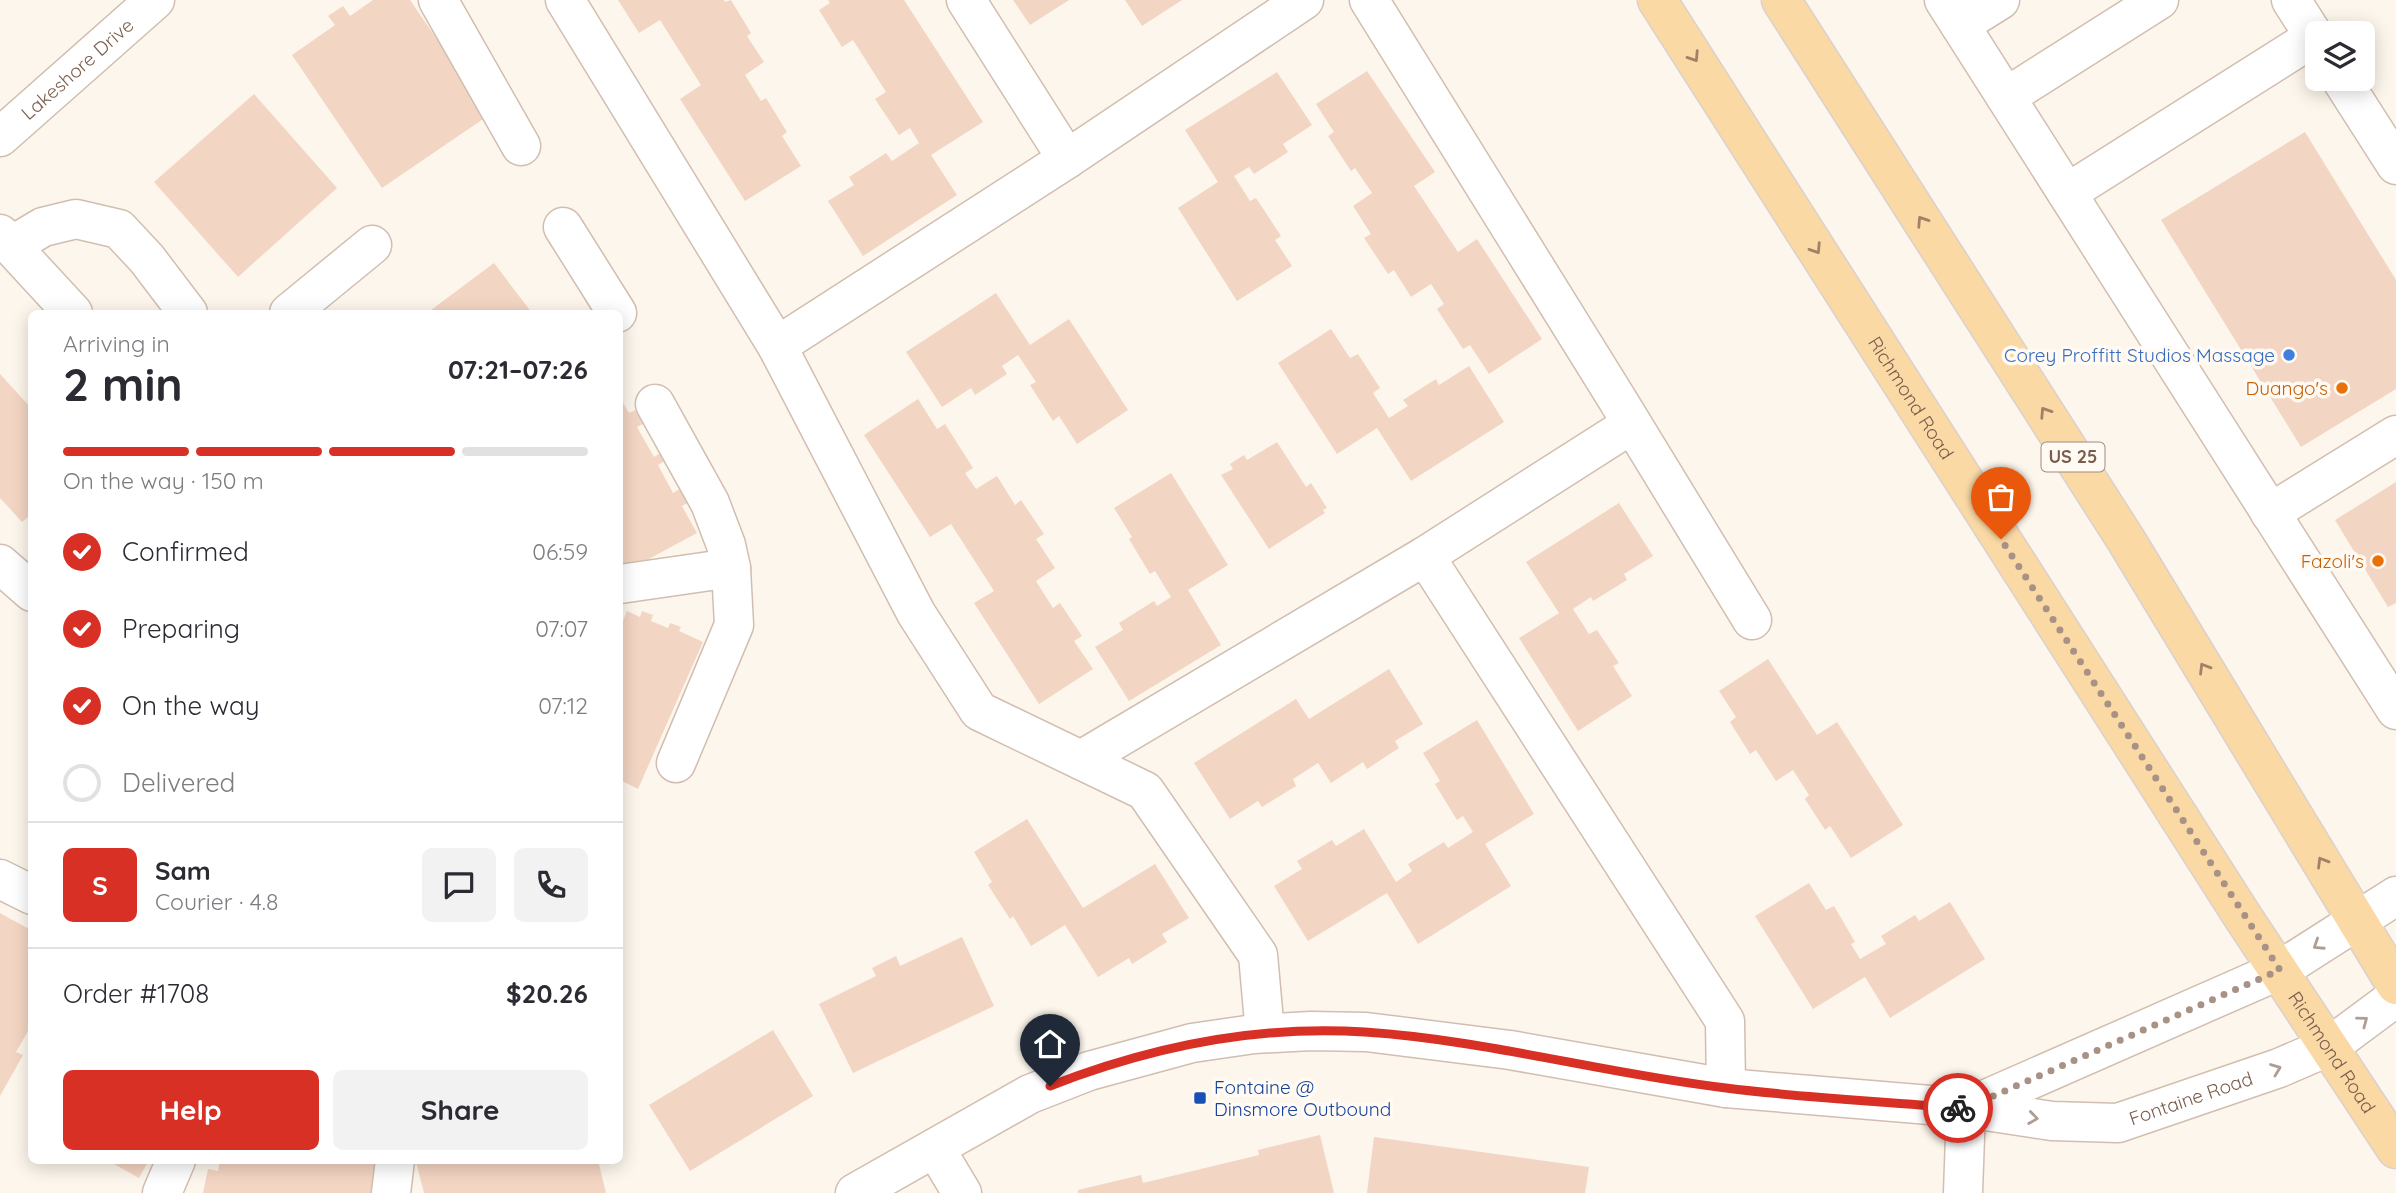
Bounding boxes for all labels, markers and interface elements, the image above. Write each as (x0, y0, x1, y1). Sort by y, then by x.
street label: Lakeshore Drive (16, 13, 138, 125)
map controls (2305, 21, 2375, 91)
button: layers (2305, 21, 2375, 91)
one-way arrow (1685, 50, 1698, 63)
one-way arrow (1917, 215, 1930, 228)
one-way arrow (1808, 241, 1821, 254)
text: Arriving in (63, 329, 170, 358)
street label: Richmond Road (1863, 332, 1959, 464)
place label: Corey Proffitt Studios Massage (2004, 343, 2275, 367)
marker: Corey Proffitt Studios Massage (2281, 347, 2297, 363)
text: 07:21–07:26 (448, 353, 588, 386)
text: 2 min (63, 355, 183, 413)
place label: Duango's (2246, 376, 2328, 400)
marker: Duango's (2334, 380, 2350, 396)
one-way arrow (2040, 407, 2053, 420)
road number: US 25 (2042, 443, 2104, 472)
text: On the way · 150 m (63, 466, 264, 495)
pin (1971, 467, 2031, 539)
icon: bag (1982, 478, 2020, 516)
icon: check (63, 533, 101, 571)
text: Confirmed (122, 535, 249, 568)
text: 06:59 (532, 537, 588, 566)
place label: Fazoli's (2301, 549, 2364, 573)
marker: Fazoli's (2370, 553, 2386, 569)
icon: check (63, 610, 101, 648)
text: Preparing (122, 612, 240, 645)
text: 07:07 (535, 614, 588, 643)
one-way arrow (2199, 662, 2212, 675)
icon: check (63, 687, 101, 725)
text: On the way (122, 689, 260, 722)
text: 07:12 (538, 691, 588, 720)
text: Delivered (122, 766, 235, 799)
button: chat (422, 848, 496, 922)
button: phone (514, 848, 588, 922)
text: Sam (155, 854, 211, 887)
one-way arrow (2317, 857, 2330, 870)
text: S (92, 869, 108, 902)
text: Courier · 4.8 (155, 887, 278, 916)
one-way arrow (2313, 937, 2326, 950)
text: Order #1708 (63, 977, 209, 1010)
text: $20.26 (506, 977, 588, 1010)
street label: Richmond Road (2283, 987, 2381, 1118)
pin (1020, 1014, 1080, 1086)
one-way arrow (2355, 1017, 2368, 1029)
icon: home (1031, 1025, 1069, 1063)
one-way arrow (2269, 1063, 2282, 1077)
street label: Fontaine Road (2126, 1066, 2256, 1130)
button: Help (63, 1070, 319, 1150)
button: Share (333, 1070, 588, 1150)
courier (1923, 1073, 1993, 1143)
place label: Fontaine @ Dinsmore Outbound (1214, 1075, 1391, 1121)
icon: bike (1939, 1089, 1977, 1127)
marker: Fontaine @ Dinsmore Outbound (1192, 1090, 1208, 1106)
one-way arrow (2027, 1110, 2039, 1125)

